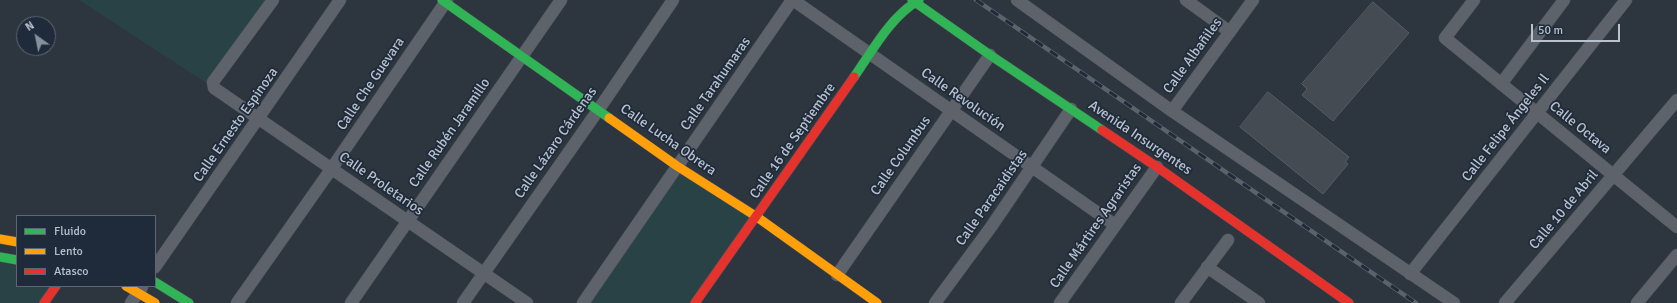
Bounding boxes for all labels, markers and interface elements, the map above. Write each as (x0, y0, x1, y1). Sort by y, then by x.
street label: Calle Albañiles (1160, 15, 1226, 97)
north arrow (16, 16, 56, 56)
scale bar (1533, 16, 1622, 42)
text: N (23, 19, 36, 34)
text: 50 m (1538, 23, 1563, 38)
street label: Calle Che Guevara (334, 34, 408, 134)
street label: Calle Tarahumaras (677, 34, 755, 134)
street label: Calle Ernesto Espinoza (190, 65, 282, 185)
street label: Calle Revolución (918, 65, 1008, 135)
street label: Calle Felipe Ángeles Il (1459, 71, 1553, 185)
street label: Calle Rubén Jaramillo (406, 75, 494, 191)
street label: Calle 16 de Septiembre (747, 80, 839, 202)
street label: Calle Lázaro Cárdenas (511, 84, 601, 202)
street label: Avenida Insurgentes (1085, 97, 1195, 179)
street label: Calle Octava (1546, 98, 1614, 158)
street label: Calle Lucha Obrera (617, 101, 719, 179)
street label: Calle Columbus (867, 113, 935, 199)
street label: Calle Paracaidistas (953, 147, 1031, 249)
street label: Calle Proletarios (336, 149, 426, 219)
street label: Calle Mártires Agraristas (1046, 160, 1146, 292)
street label: Calle 10 de Abril (1526, 167, 1602, 253)
legend (16, 215, 156, 287)
text: Fluido (54, 224, 86, 239)
text: Lento (54, 244, 83, 259)
text: Atasco (54, 264, 89, 279)

